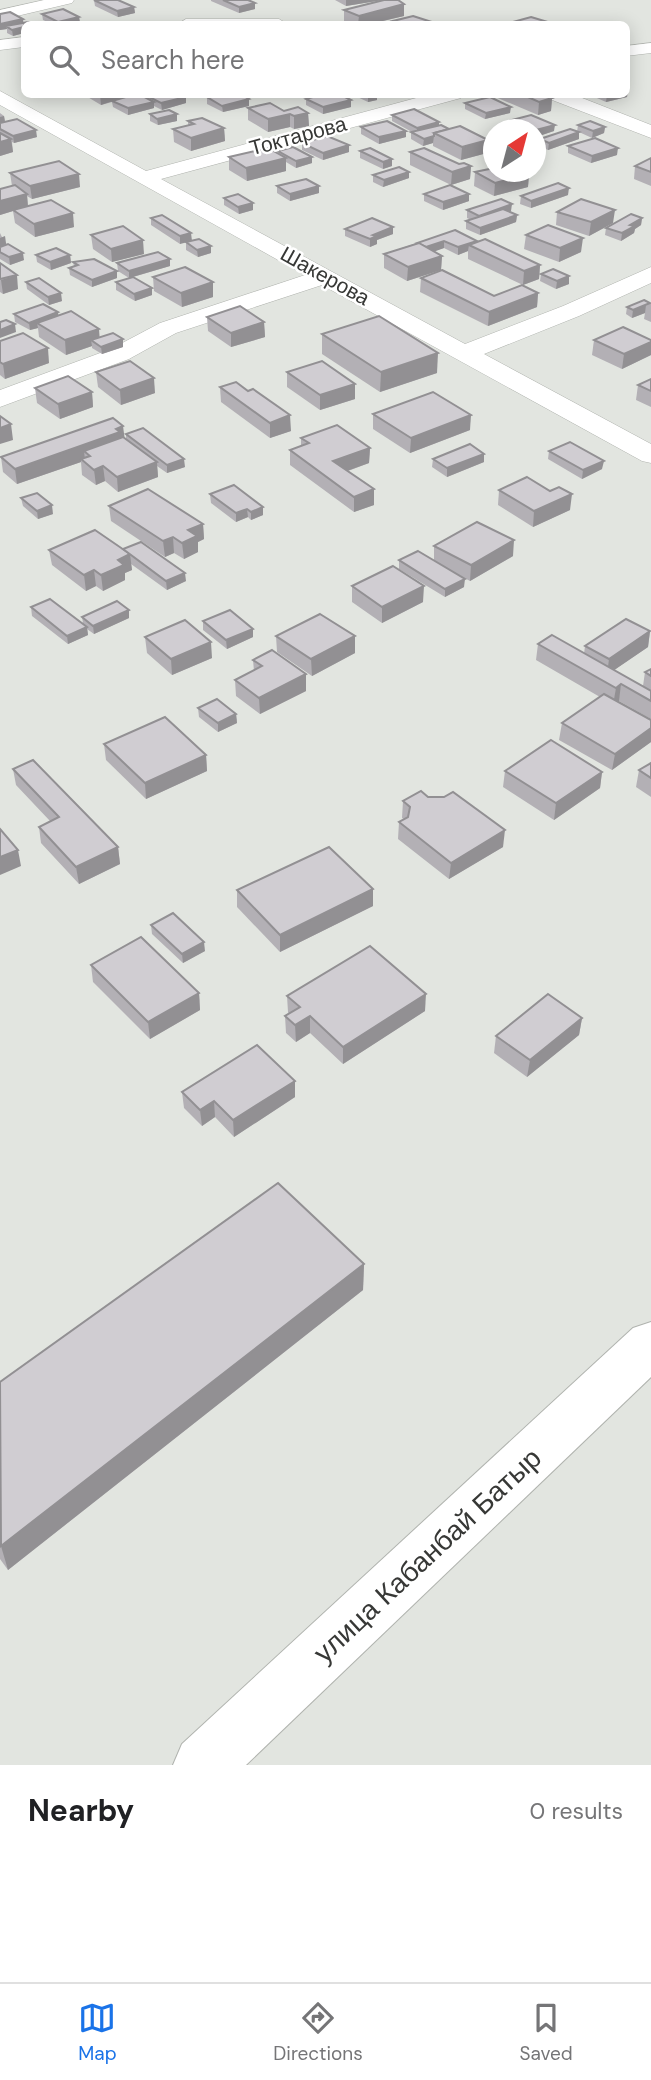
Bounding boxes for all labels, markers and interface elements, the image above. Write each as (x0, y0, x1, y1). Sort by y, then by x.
search box (21, 21, 630, 98)
icon: search (45, 41, 83, 79)
text: Search here (101, 43, 244, 77)
street label: Токтарова (246, 110, 350, 162)
north arrow (483, 119, 546, 182)
street label: Шакерова (275, 240, 375, 312)
street label: улица Кабанбай Батыр (306, 1440, 549, 1671)
text: Nearby (28, 1791, 134, 1830)
text: 0 results (530, 1796, 623, 1826)
tab: Map (78, 1999, 117, 2066)
tab: Directions (273, 1999, 363, 2066)
tab: Saved (519, 1999, 573, 2066)

